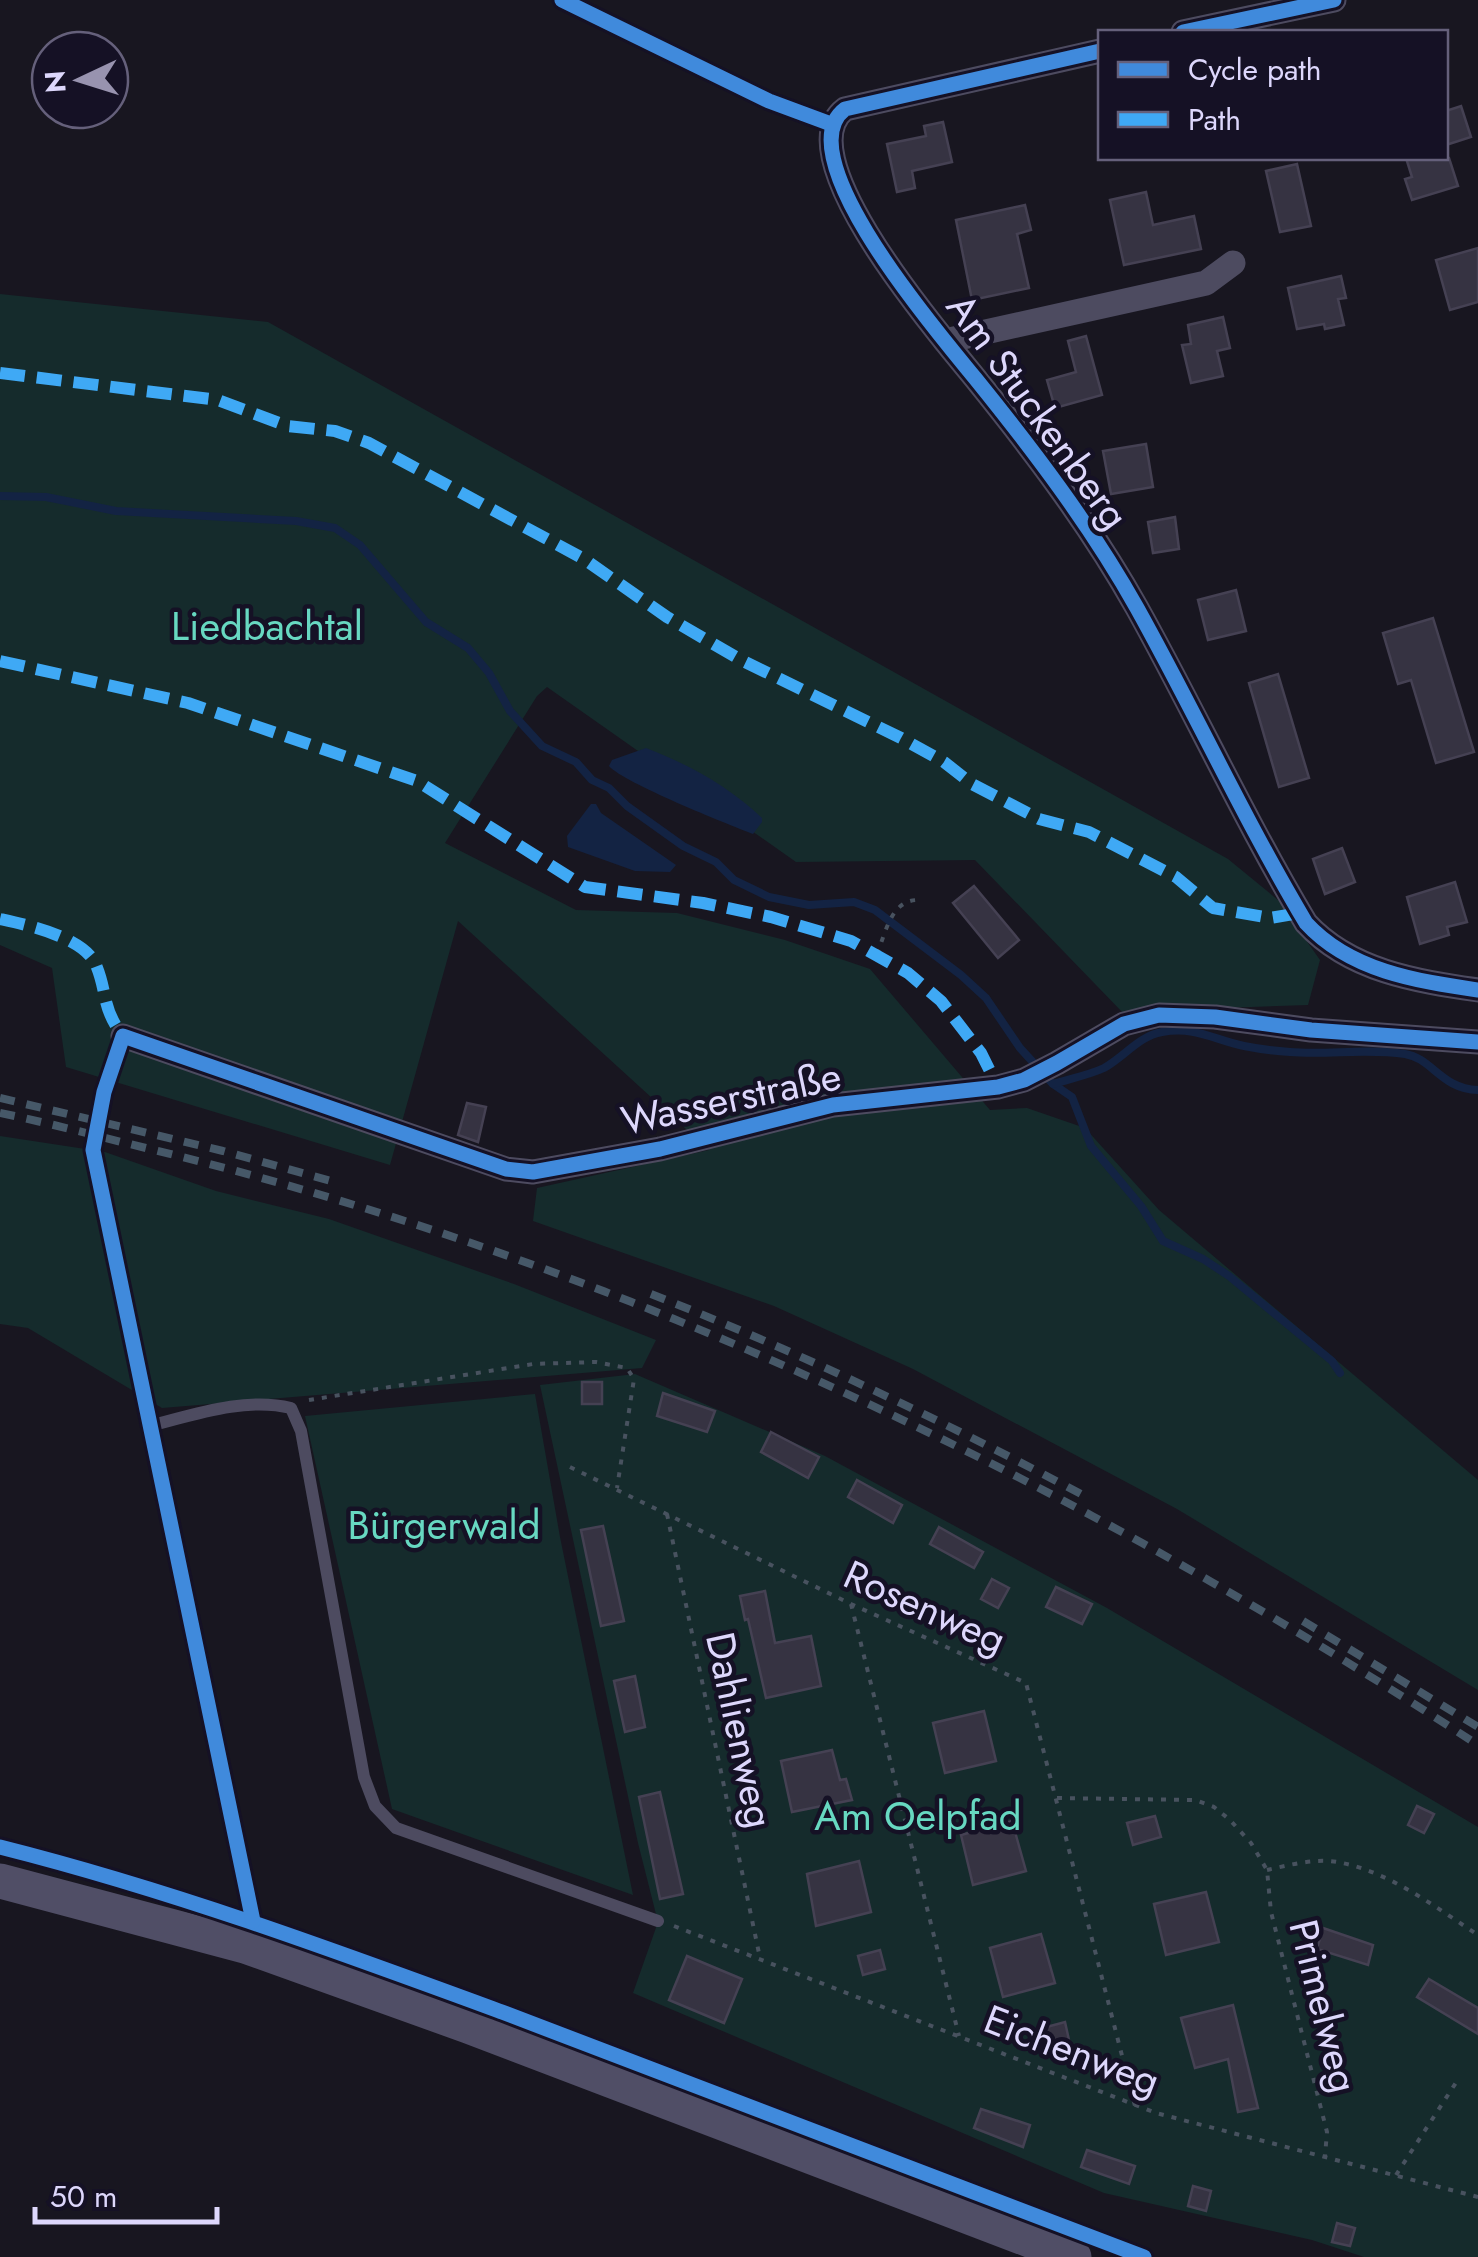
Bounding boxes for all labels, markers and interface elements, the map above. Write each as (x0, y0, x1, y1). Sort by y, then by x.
north arrow (30, 30, 130, 130)
legend (1098, 30, 1448, 160)
text: Cycle path (1188, 48, 1321, 91)
text: N (34, 69, 77, 94)
text: Path (1188, 98, 1241, 141)
street label: Am Stuckenberg (932, 281, 1144, 541)
park label: Liedbachtal (171, 597, 363, 655)
street label: Wasserstraße (616, 1046, 846, 1150)
park label: Bürgerwald (347, 1496, 541, 1554)
street label: Rosenweg (835, 1546, 1015, 1668)
street label: Dahlienweg (691, 1627, 789, 1833)
park label: Am Oelpfad (814, 1787, 1022, 1845)
street label: Primelweg (1275, 1913, 1373, 2099)
street label: Eichenweg (976, 1990, 1168, 2110)
scale bar (35, 2162, 218, 2224)
text: 50 m (50, 2175, 117, 2218)

